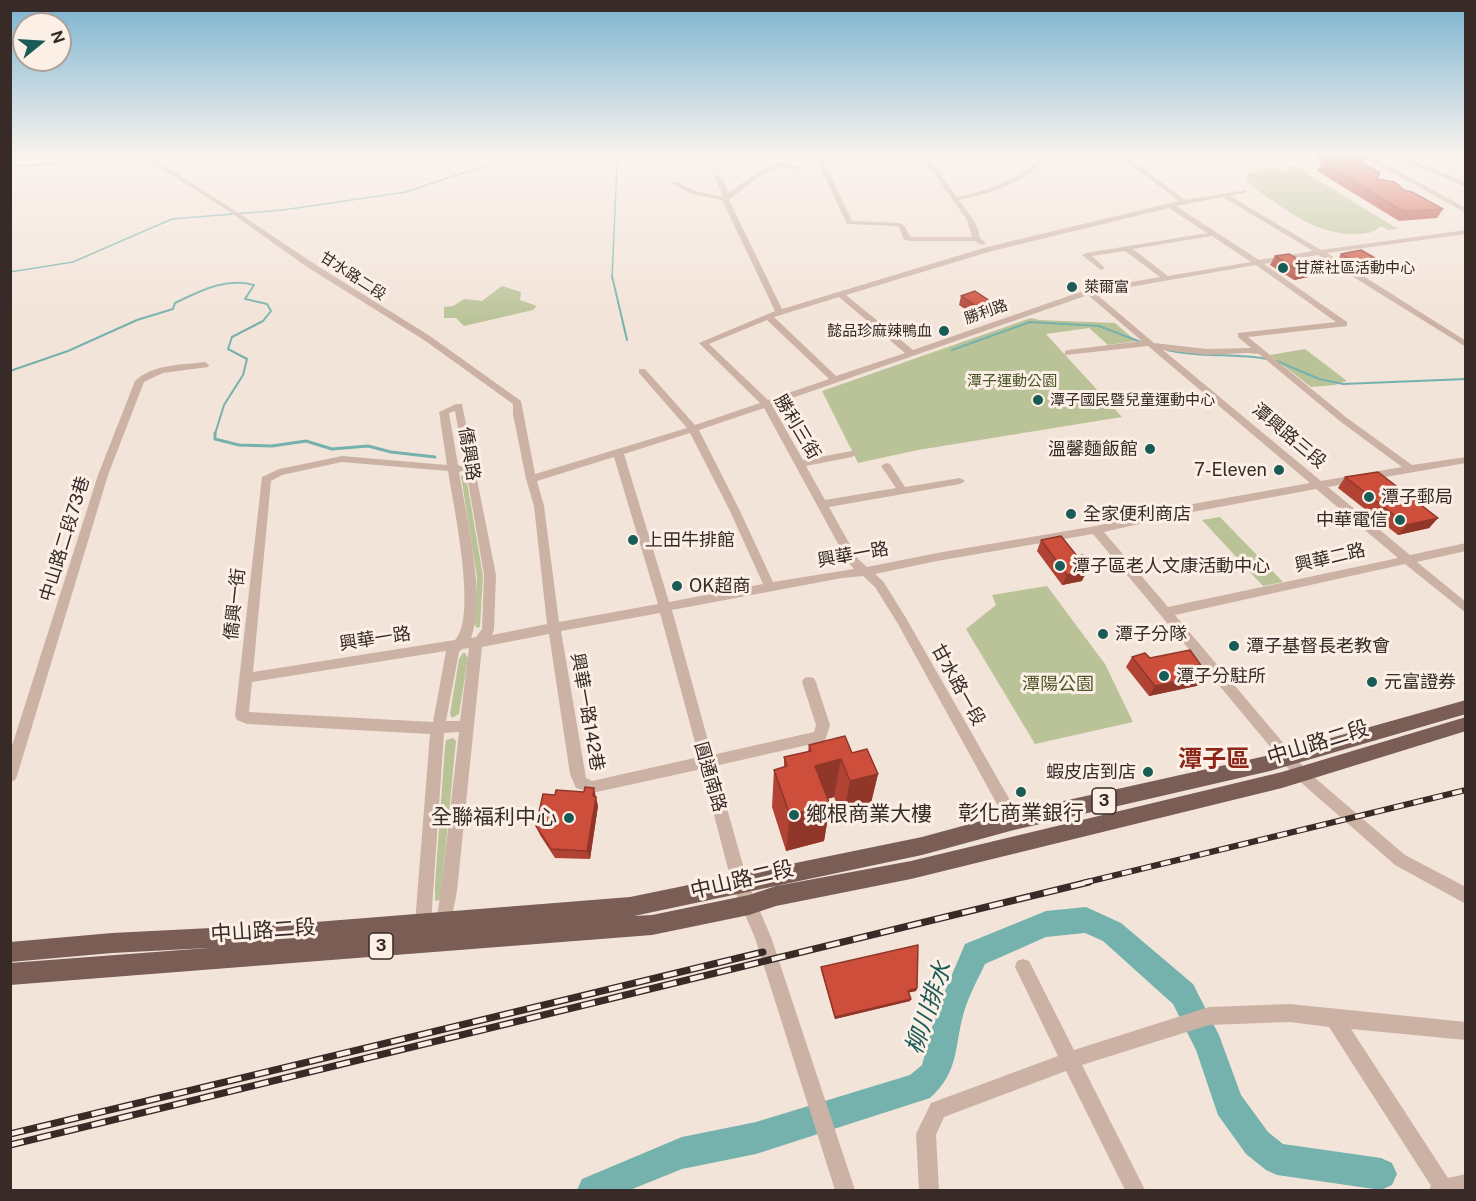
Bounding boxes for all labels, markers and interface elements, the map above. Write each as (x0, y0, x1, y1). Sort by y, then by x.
north arrow (12, 12, 72, 72)
text: N (47, 28, 69, 46)
street label: 甘水路二段 (317, 248, 389, 304)
place label: 甘蔗社區活動中心 (1295, 259, 1415, 277)
marker: 甘蔗社區活動中心 (1276, 261, 1290, 275)
place label: 萊爾富 (1084, 278, 1129, 296)
marker: 萊爾富 (1065, 280, 1079, 294)
street label: 勝利路 (962, 296, 1010, 328)
place label: 懿品珍麻辣鴨血 (827, 322, 932, 340)
marker: 懿品珍麻辣鴨血 (937, 324, 951, 338)
park label: 潭子運動公園 (967, 372, 1057, 390)
street label: 勝利三街 (769, 391, 825, 463)
place label: 潭子國民暨兒童運動中心 (1050, 391, 1215, 409)
marker: 潭子國民暨兒童運動中心 (1031, 393, 1045, 407)
street label: 潭興路三段 (1248, 399, 1330, 473)
street label: 僑興路 (454, 426, 484, 482)
place label: 溫馨麵飯館 (1048, 438, 1138, 460)
marker: 溫馨麵飯館 (1143, 442, 1157, 456)
place label: 7-Eleven (1194, 459, 1267, 481)
marker: 7-Eleven (1272, 463, 1286, 477)
street label: 中山路二段73巷 (36, 474, 94, 604)
place label: 潭子郵局 (1381, 486, 1453, 508)
marker: 潭子郵局 (1362, 490, 1376, 504)
place label: 全家便利商店 (1083, 503, 1191, 525)
marker: 全家便利商店 (1064, 507, 1078, 521)
place label: 中華電信 (1316, 509, 1388, 531)
marker: 中華電信 (1393, 513, 1407, 527)
place label: 上田牛排館 (645, 529, 735, 551)
marker: 上田牛排館 (626, 533, 640, 547)
street label: 興華一路 (816, 538, 890, 572)
street label: 興華二路 (1292, 539, 1368, 577)
place label: 潭子區老人文康活動中心 (1072, 555, 1270, 577)
marker: 潭子區老人文康活動中心 (1053, 559, 1067, 573)
street label: 僑興一街 (220, 567, 250, 641)
place label: OK超商 (689, 575, 750, 597)
marker: OK超商 (670, 579, 684, 593)
street label: 興華一路 (338, 623, 412, 655)
place label: 潭子分隊 (1115, 623, 1187, 645)
marker: 潭子分隊 (1096, 627, 1110, 641)
place label: 潭子基督長老教會 (1246, 635, 1390, 657)
marker: 潭子基督長老教會 (1227, 639, 1241, 653)
street label: 甘水路一段 (927, 640, 989, 730)
street label: 興華一路142巷 (566, 651, 608, 773)
place label: 潭子分駐所 (1176, 665, 1266, 687)
marker: 潭子分駐所 (1157, 669, 1171, 683)
place label: 元富證券 (1384, 671, 1456, 693)
park label: 潭陽公園 (1022, 673, 1094, 695)
marker: 元富證券 (1365, 675, 1379, 689)
street label: 中山路二段 (1264, 716, 1372, 770)
street label: 圓通南路 (690, 739, 730, 815)
district label: 潭子區 (1178, 746, 1250, 774)
place label: 蝦皮店到店 (1046, 761, 1136, 783)
marker: 蝦皮店到店 (1141, 765, 1155, 779)
marker: 彰化商業銀行 (1014, 785, 1028, 799)
road number: 3 (1092, 788, 1116, 814)
place label: 彰化商業銀行 (958, 801, 1084, 827)
place label: 鄉根商業大樓 (806, 802, 932, 828)
place label: 全聯福利中心 (431, 805, 557, 831)
marker: 鄉根商業大樓 (787, 808, 801, 822)
marker: 全聯福利中心 (562, 811, 576, 825)
street label: 中山路二段 (688, 856, 796, 904)
street label: 中山路二段 (210, 915, 316, 947)
road number: 3 (369, 933, 393, 959)
water label: 柳川排水 (900, 958, 958, 1058)

